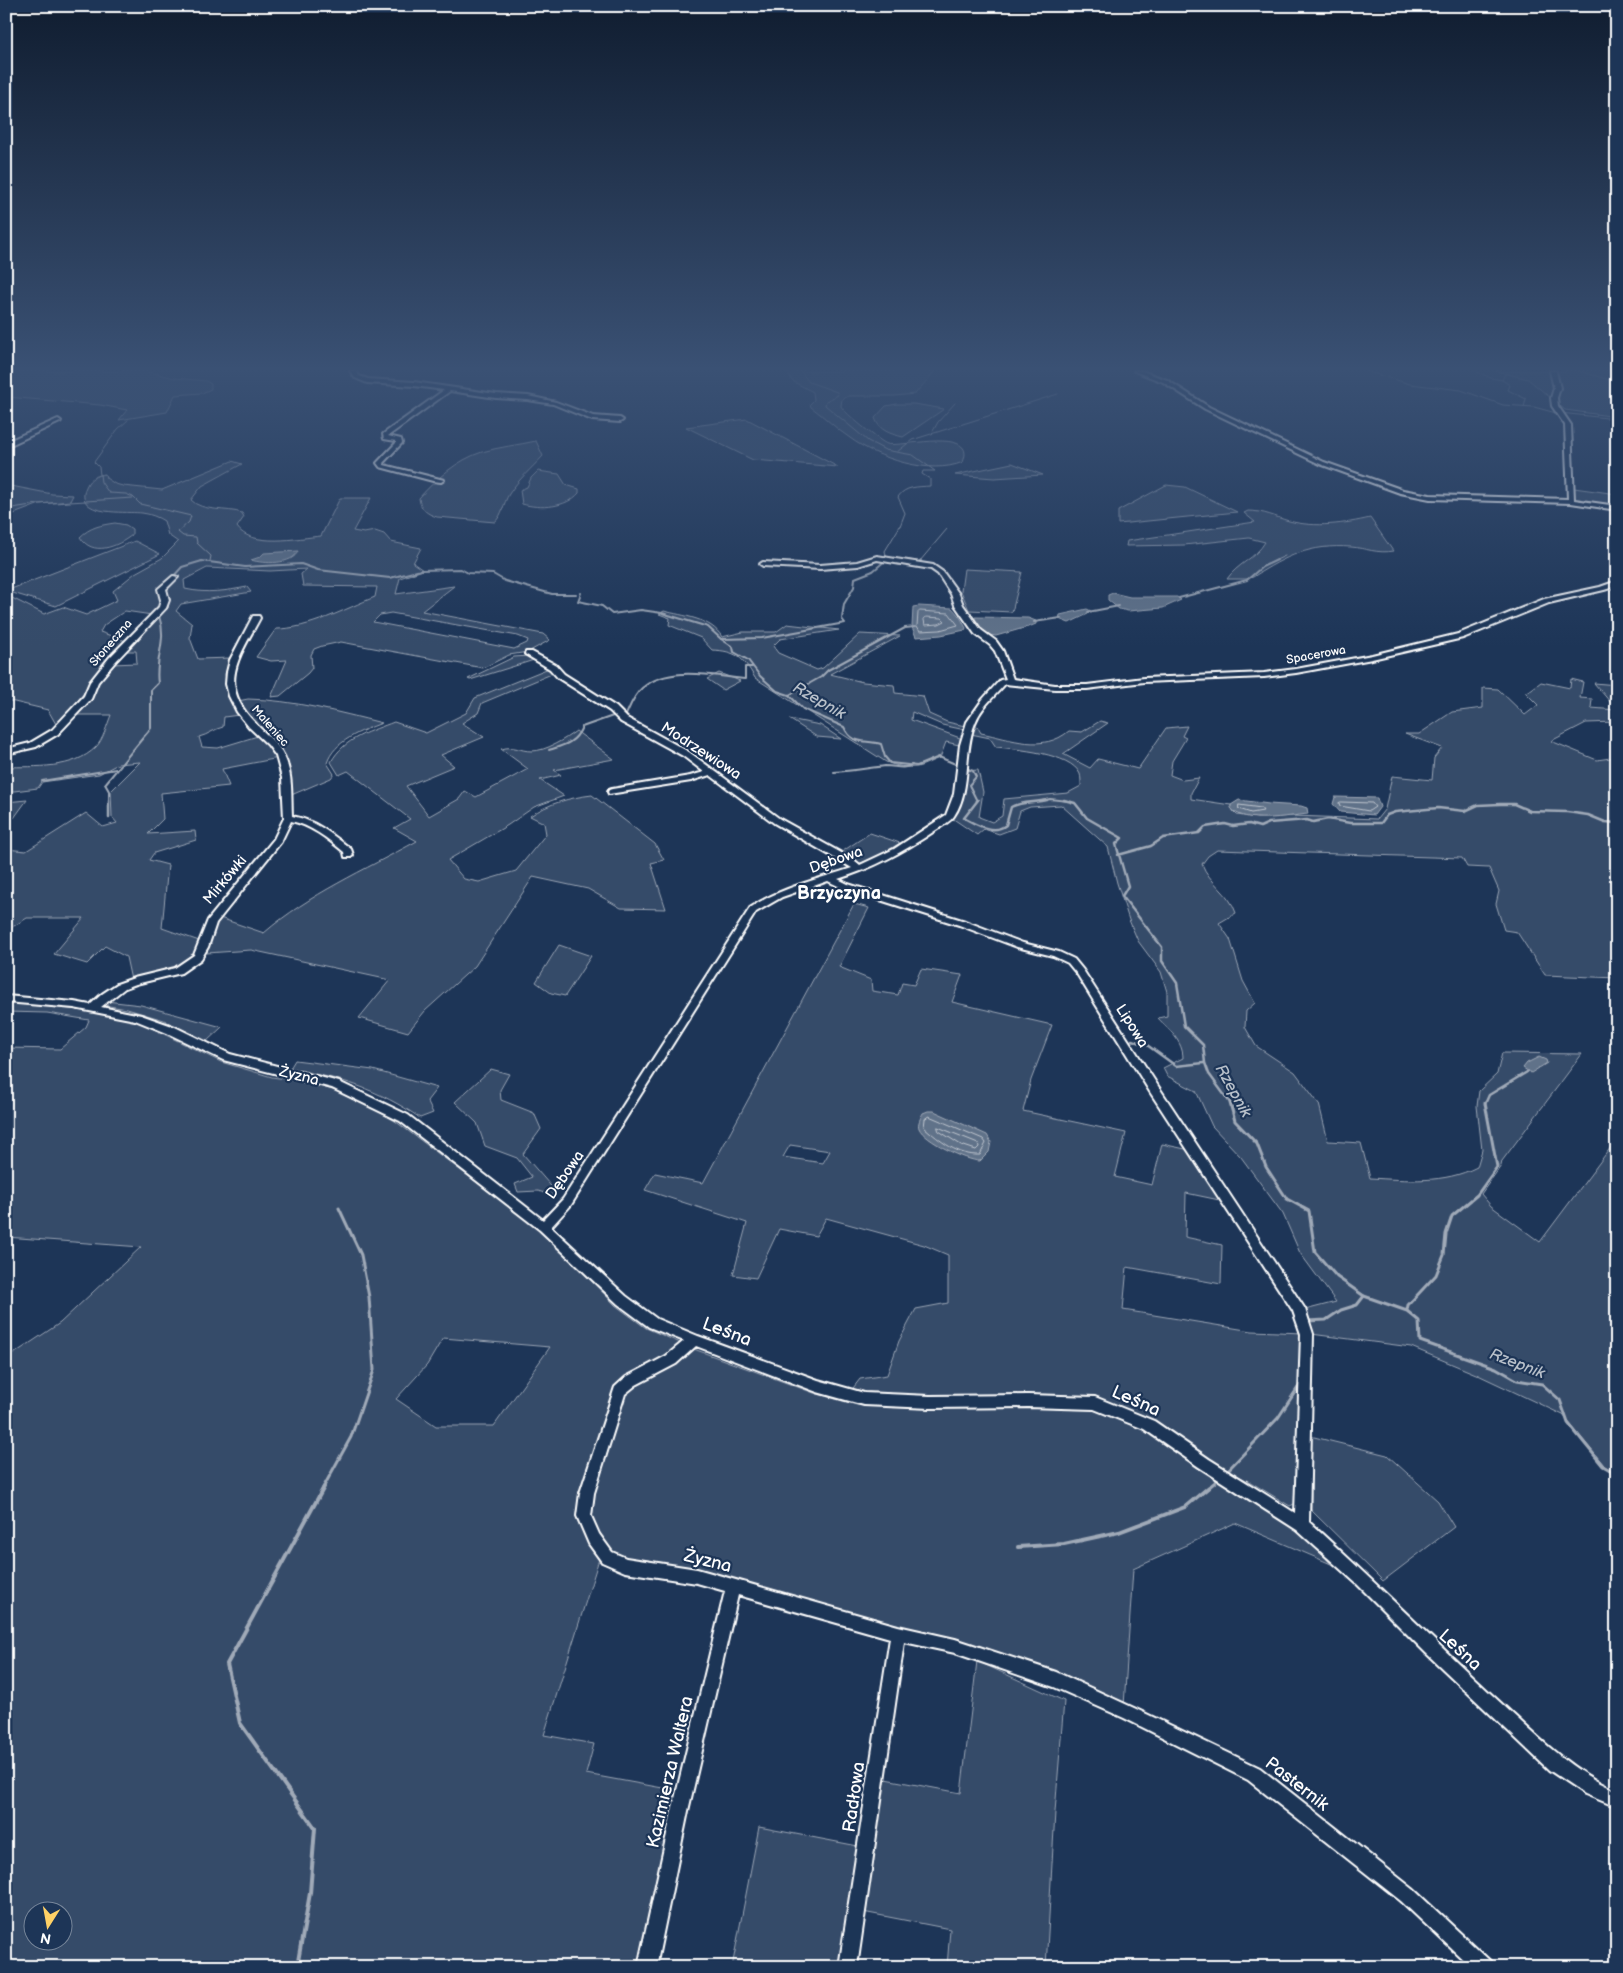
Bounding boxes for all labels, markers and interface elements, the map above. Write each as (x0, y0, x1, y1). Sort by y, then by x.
street label: Słoneczna (87, 616, 136, 670)
street label: Spacerowa (1285, 642, 1347, 668)
water label: Rzepnik (789, 678, 850, 724)
street label: Maleniec (248, 702, 292, 750)
street label: Modrzewiowa (657, 718, 745, 784)
street label: Dębowa (807, 842, 865, 878)
street label: Mirkówki (199, 852, 251, 908)
district label: Brzyczyna (797, 883, 881, 904)
street label: Lipowa (1111, 1001, 1153, 1051)
water label: Rzepnik (1211, 1061, 1256, 1122)
street label: Żyzna (276, 1062, 321, 1090)
street label: Dębowa (541, 1147, 589, 1203)
street label: Leśna (699, 1313, 755, 1351)
water label: Rzepnik (1487, 1345, 1548, 1384)
street label: Leśna (1108, 1381, 1164, 1421)
street label: Żyzna (681, 1544, 734, 1577)
street label: Leśna (1434, 1625, 1486, 1675)
street label: Kazimierza Waltera (642, 1694, 698, 1850)
street label: Pasternik (1261, 1753, 1333, 1815)
street label: Radłowa (839, 1760, 869, 1834)
north arrow (22, 1900, 72, 1950)
text: N (39, 1929, 52, 1948)

